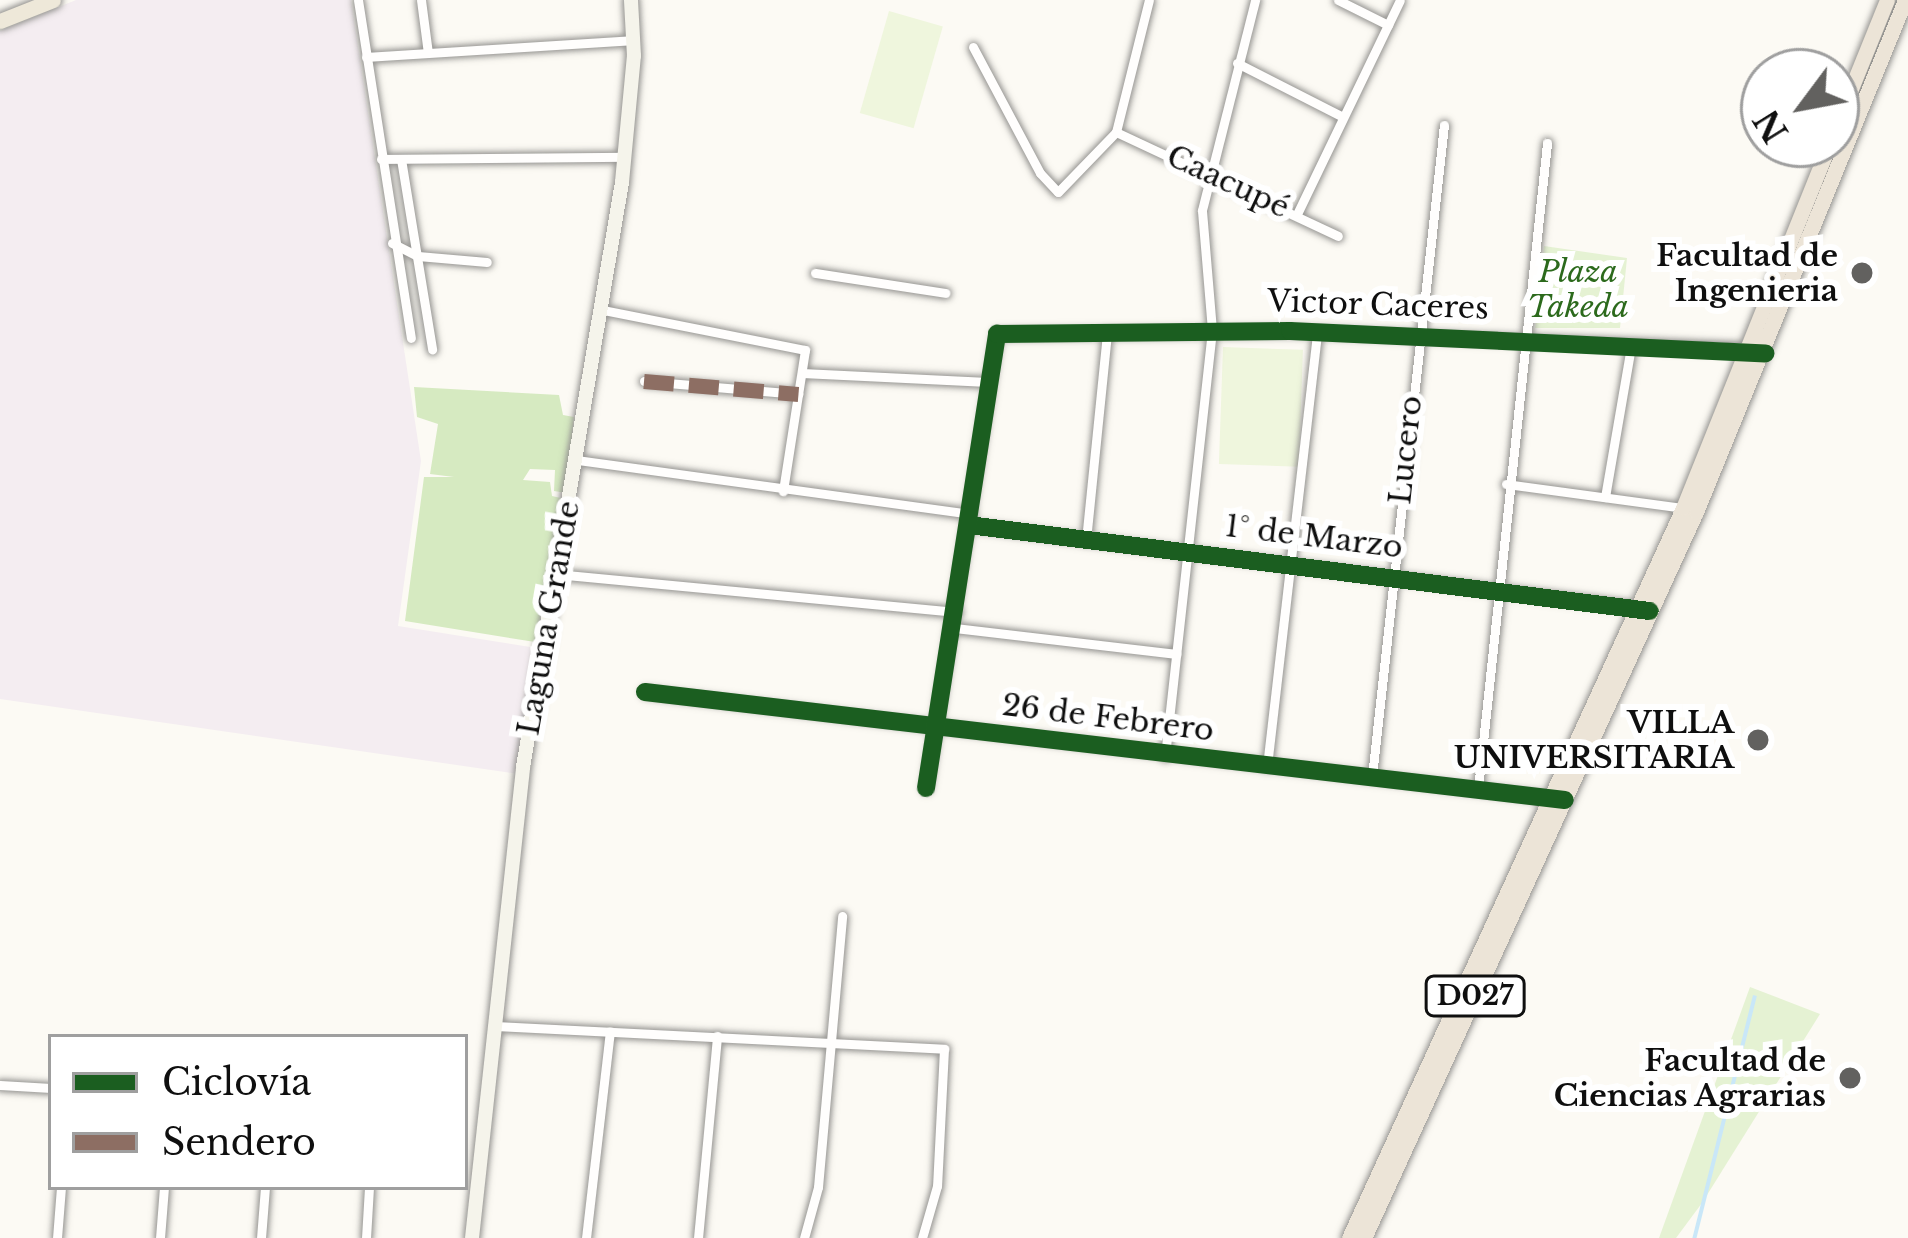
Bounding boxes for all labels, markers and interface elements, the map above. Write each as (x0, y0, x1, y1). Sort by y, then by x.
north arrow (1740, 48, 1860, 168)
text: N (1746, 102, 1797, 150)
street label: Caacupé (1161, 138, 1295, 226)
place label: Facultad de Ingenieria (1656, 238, 1838, 308)
park label: Plaza Takeda (1527, 254, 1629, 324)
marker: Facultad de Ingenieria (1849, 260, 1875, 286)
street label: Victor Caceres (1266, 283, 1490, 327)
street label: Lucero (1382, 394, 1430, 506)
street label: Laguna Grande (511, 498, 587, 738)
street label: 1° de Marzo (1223, 508, 1405, 566)
street label: 26 de Febrero (1000, 687, 1216, 749)
place label: VILLA UNIVERSITARIA (1454, 705, 1734, 776)
marker: VILLA UNIVERSITARIA (1745, 727, 1771, 753)
road number: D027 (1424, 975, 1526, 1017)
legend (48, 1034, 468, 1190)
place label: Facultad de Ciencias Agrarias (1552, 1043, 1826, 1114)
text: Ciclovía (162, 1060, 311, 1105)
marker: Facultad de Ciencias Agrarias (1837, 1065, 1863, 1091)
text: Sendero (162, 1120, 316, 1165)

